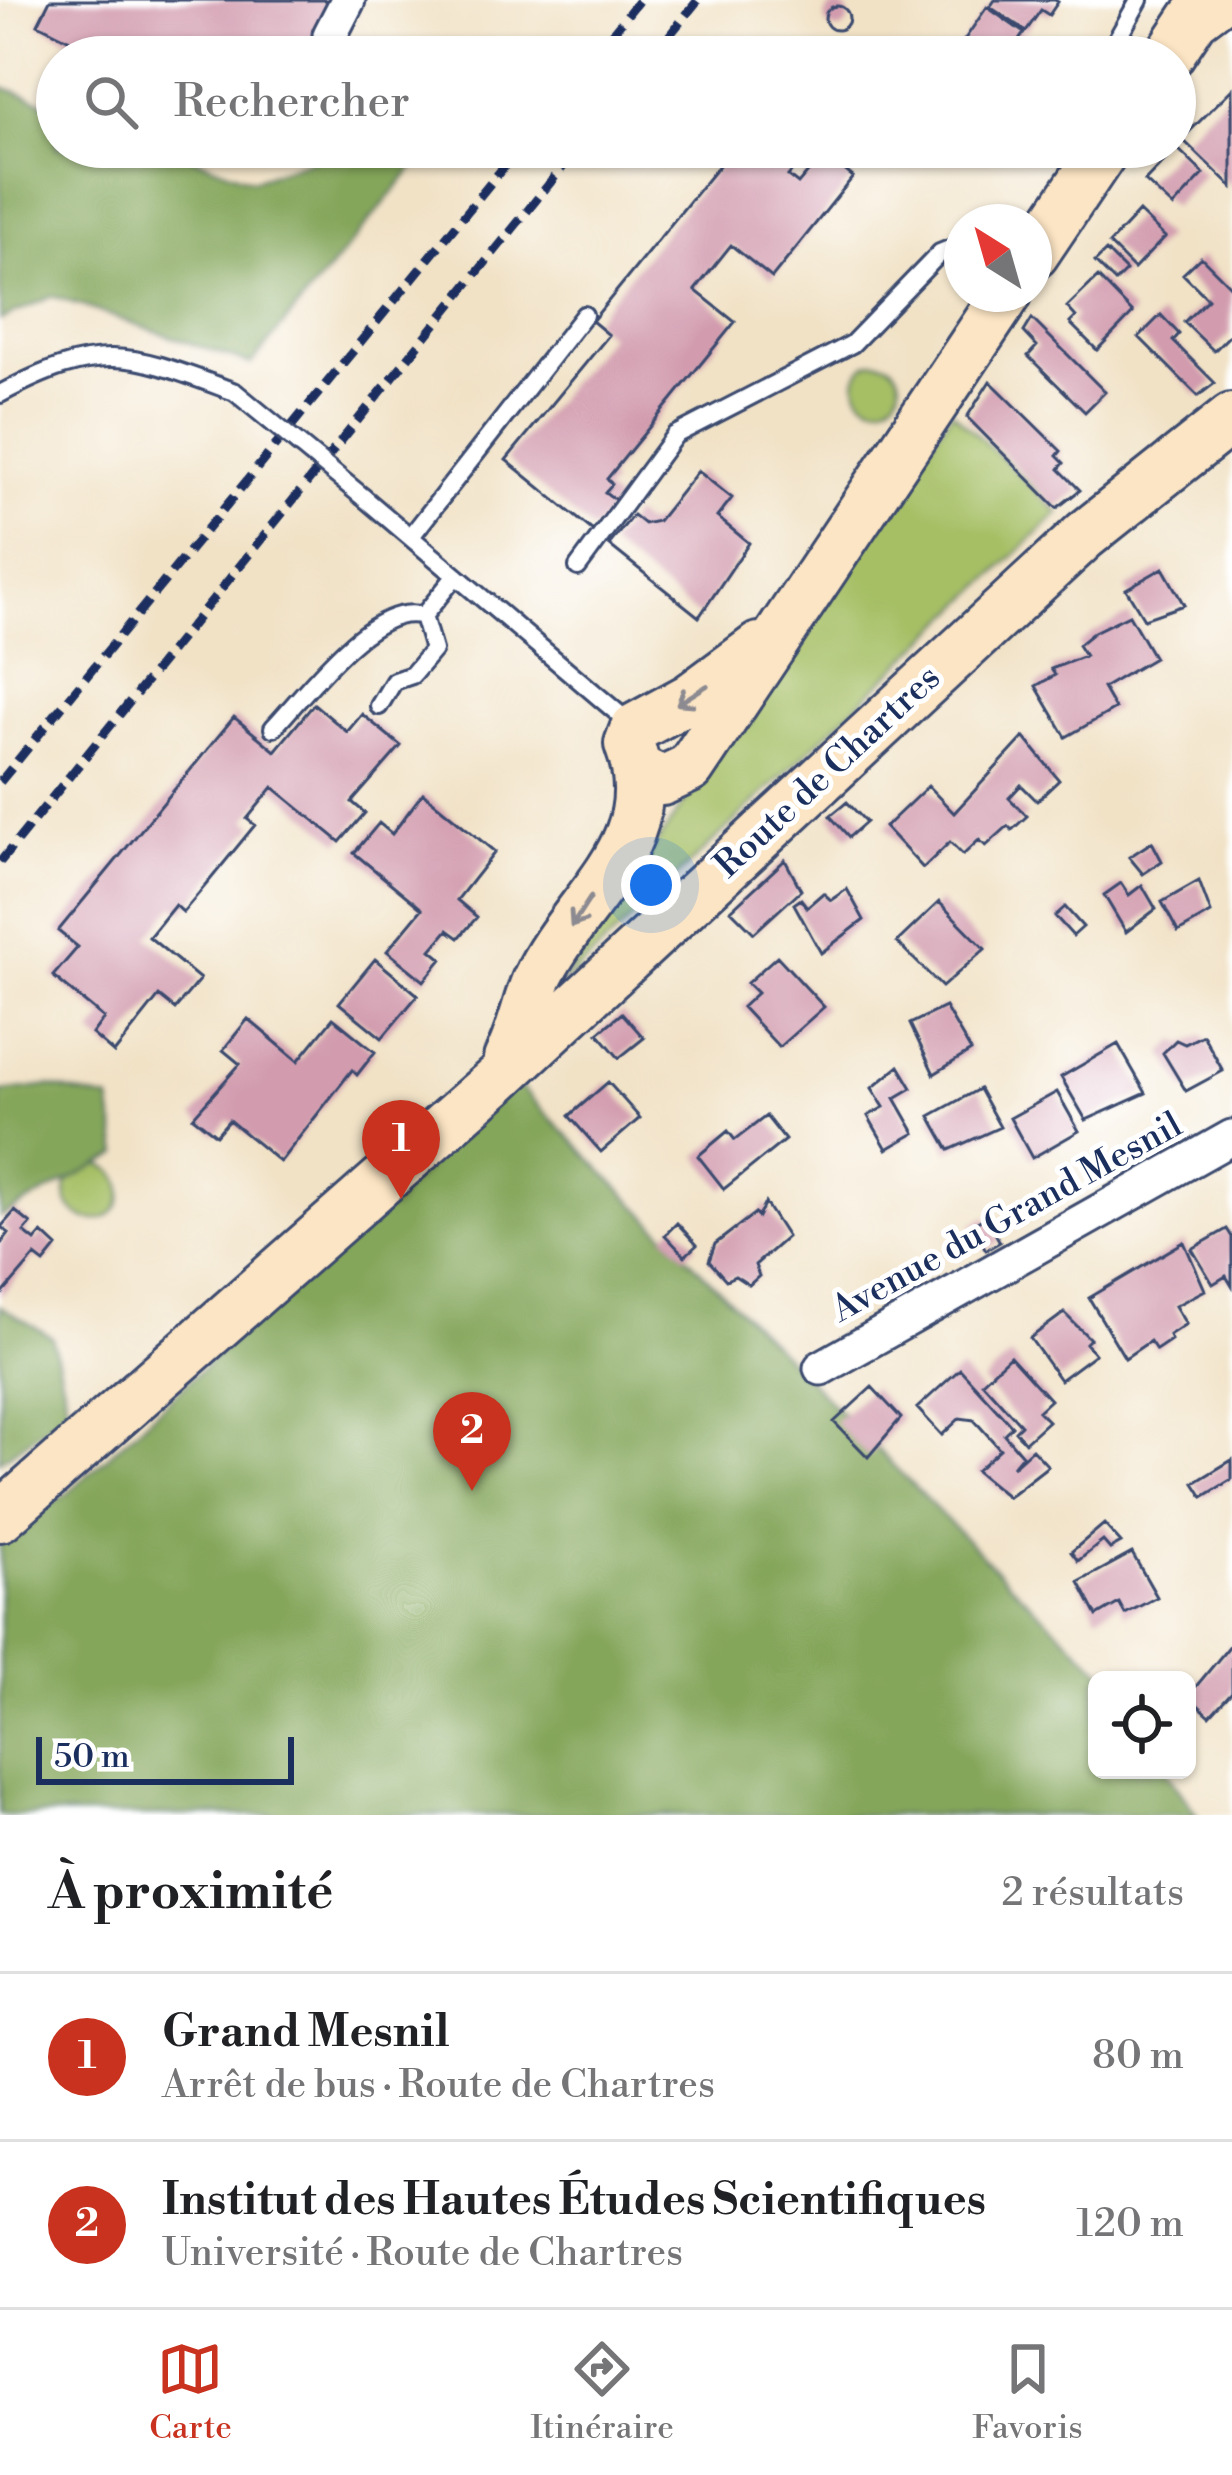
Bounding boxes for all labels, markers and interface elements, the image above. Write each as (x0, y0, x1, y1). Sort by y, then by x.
search box (36, 36, 1196, 168)
icon: search (78, 69, 144, 135)
text: Rechercher (174, 74, 410, 131)
north arrow (944, 204, 1052, 312)
street label: Route de Chartres (706, 656, 950, 888)
one-way arrow (676, 683, 710, 707)
your location (621, 855, 681, 915)
one-way arrow (569, 894, 594, 928)
pin: 1 (362, 1100, 440, 1199)
street label: Avenue du Grand Mesnil (823, 1103, 1190, 1334)
pin: 2 (433, 1392, 511, 1491)
map controls (1088, 1671, 1196, 1779)
button: locate (1088, 1671, 1196, 1779)
scale bar (36, 1731, 294, 1784)
text: 50 m (54, 1737, 130, 1778)
text: À proximité (48, 1861, 333, 1925)
text: 2 résultats (1002, 1869, 1184, 1918)
text: Grand Mesnil (162, 2004, 450, 2061)
text: 1 (78, 2032, 96, 2081)
text: 80 m (1092, 2032, 1184, 2081)
text: Arrêt de bus · Route de Chartres (162, 2061, 715, 2110)
text: Institut des Hautes Études Scientifiques (162, 2172, 986, 2229)
text: 2 (75, 2200, 99, 2249)
text: 120 m (1076, 2200, 1184, 2249)
text: Université · Route de Chartres (162, 2229, 683, 2278)
tab: Carte (149, 2336, 232, 2449)
tab: Itinéraire (530, 2336, 674, 2449)
tab: Favoris (972, 2336, 1083, 2449)

